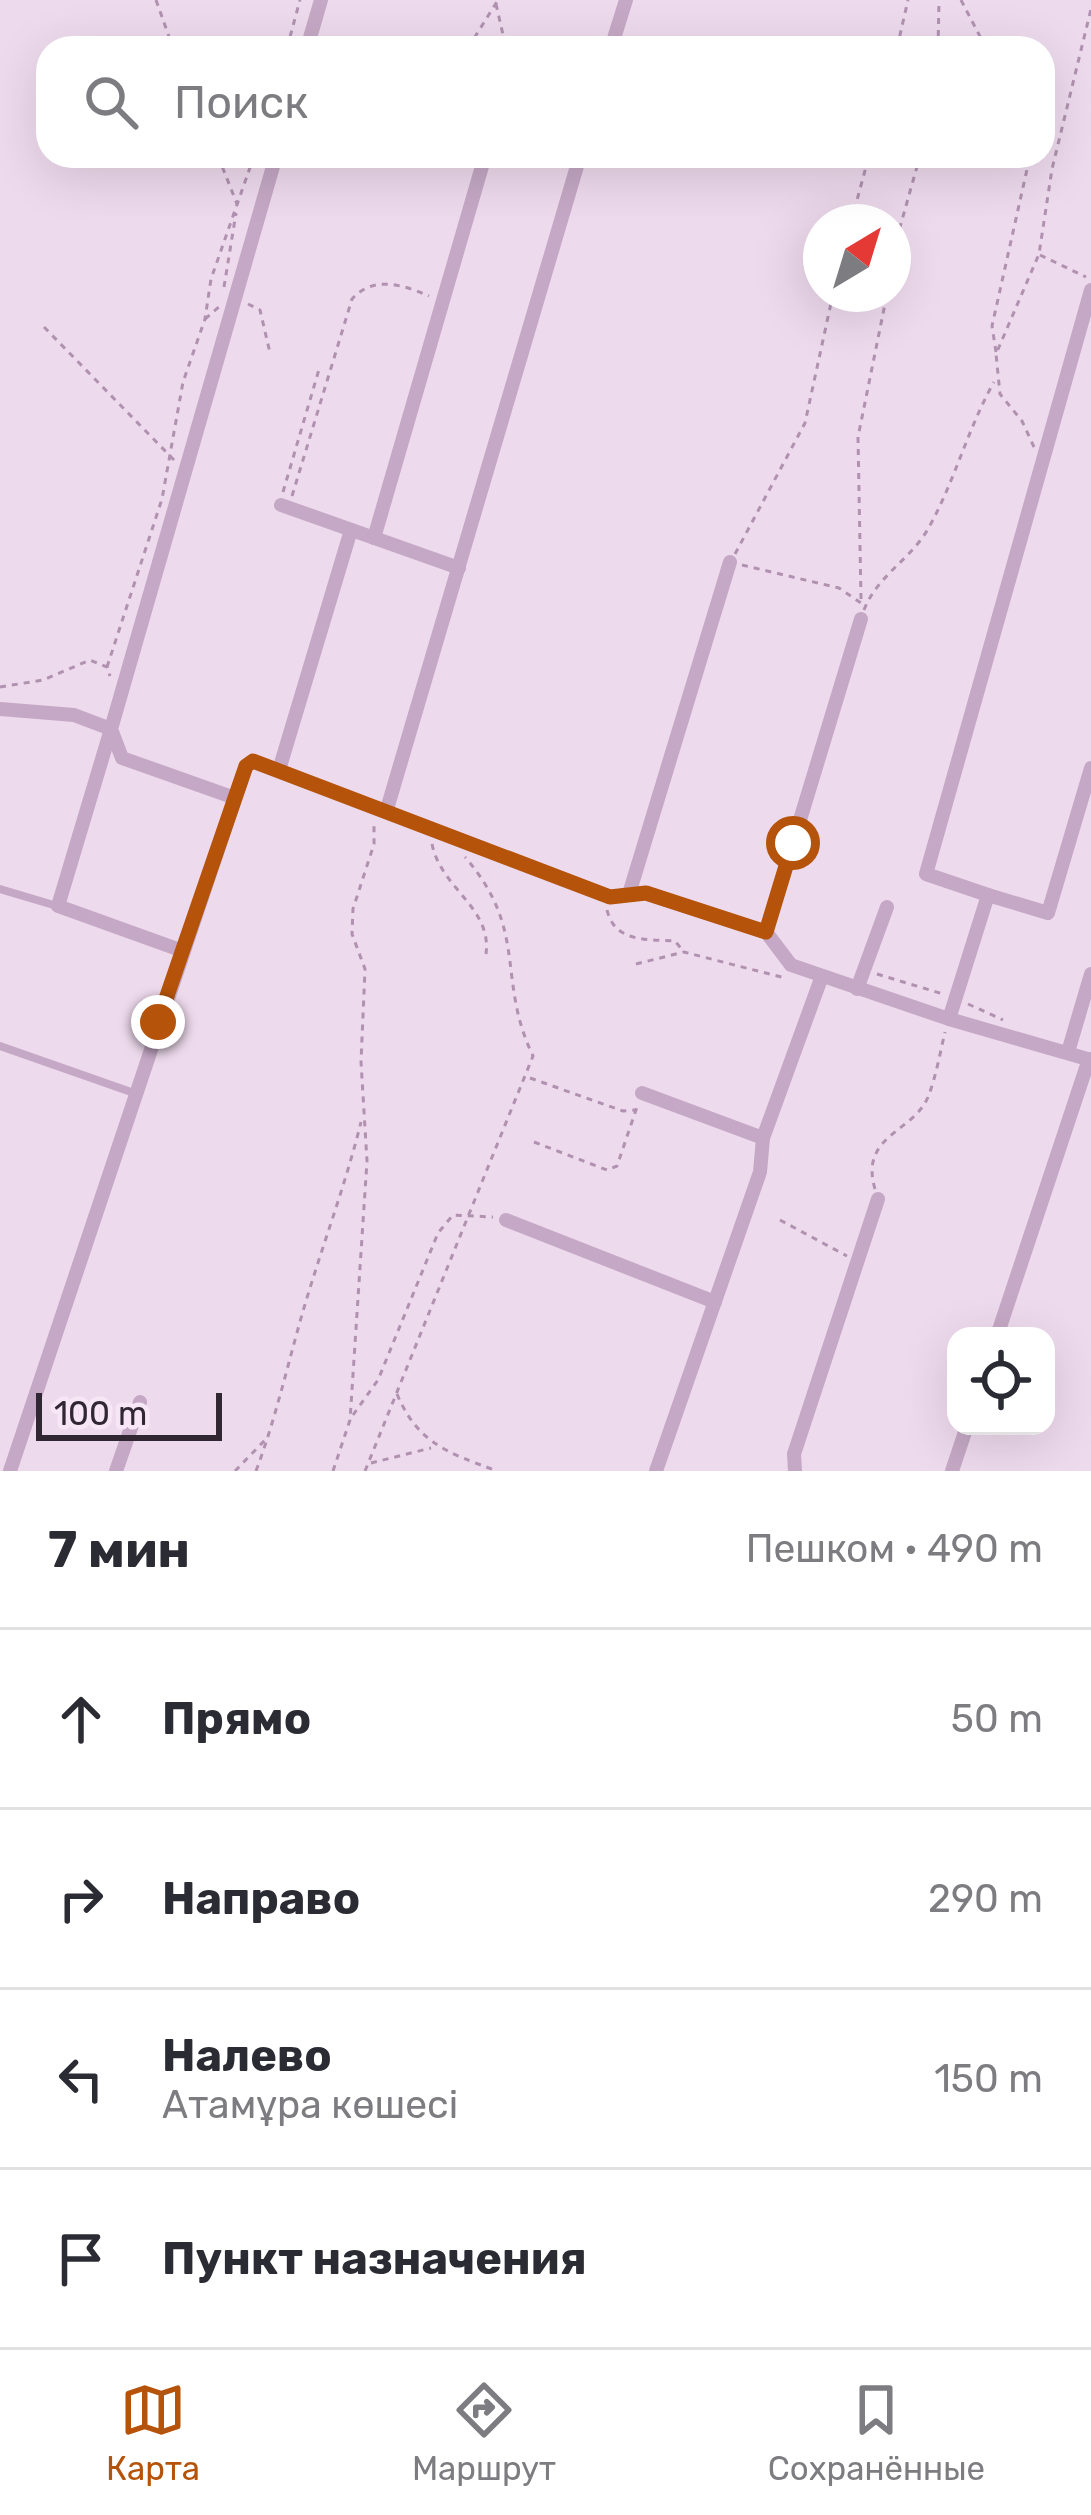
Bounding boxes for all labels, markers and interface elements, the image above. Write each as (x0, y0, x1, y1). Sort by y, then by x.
search box (36, 36, 1055, 168)
icon: search (78, 69, 144, 135)
text: Поиск (174, 76, 308, 129)
north arrow (803, 204, 911, 312)
route start (766, 816, 820, 870)
route end (131, 995, 185, 1049)
map controls (947, 1327, 1055, 1435)
button: locate (947, 1327, 1055, 1435)
scale bar (36, 1387, 222, 1440)
text: 100 m (54, 1394, 147, 1433)
text: 7 мин (48, 1519, 190, 1580)
text: Пешком · 490 m (746, 1526, 1043, 1572)
icon: ahead (48, 1686, 114, 1752)
text: Прямо (162, 1692, 311, 1745)
text: 50 m (951, 1696, 1043, 1742)
icon: right (48, 1866, 114, 1932)
text: Направо (162, 1872, 360, 1925)
text: 290 m (928, 1876, 1043, 1922)
text: Налево (162, 2029, 332, 2082)
icon: left (48, 2046, 114, 2112)
text: 150 m (934, 2056, 1043, 2102)
text: Атамұра көшесі (162, 2082, 458, 2128)
icon: arrive (48, 2226, 114, 2292)
text: Пункт назначения (162, 2232, 587, 2285)
tab: Карта (106, 2377, 200, 2488)
tab: Маршрут (412, 2377, 556, 2488)
tab: Сохранённые (768, 2377, 985, 2488)

